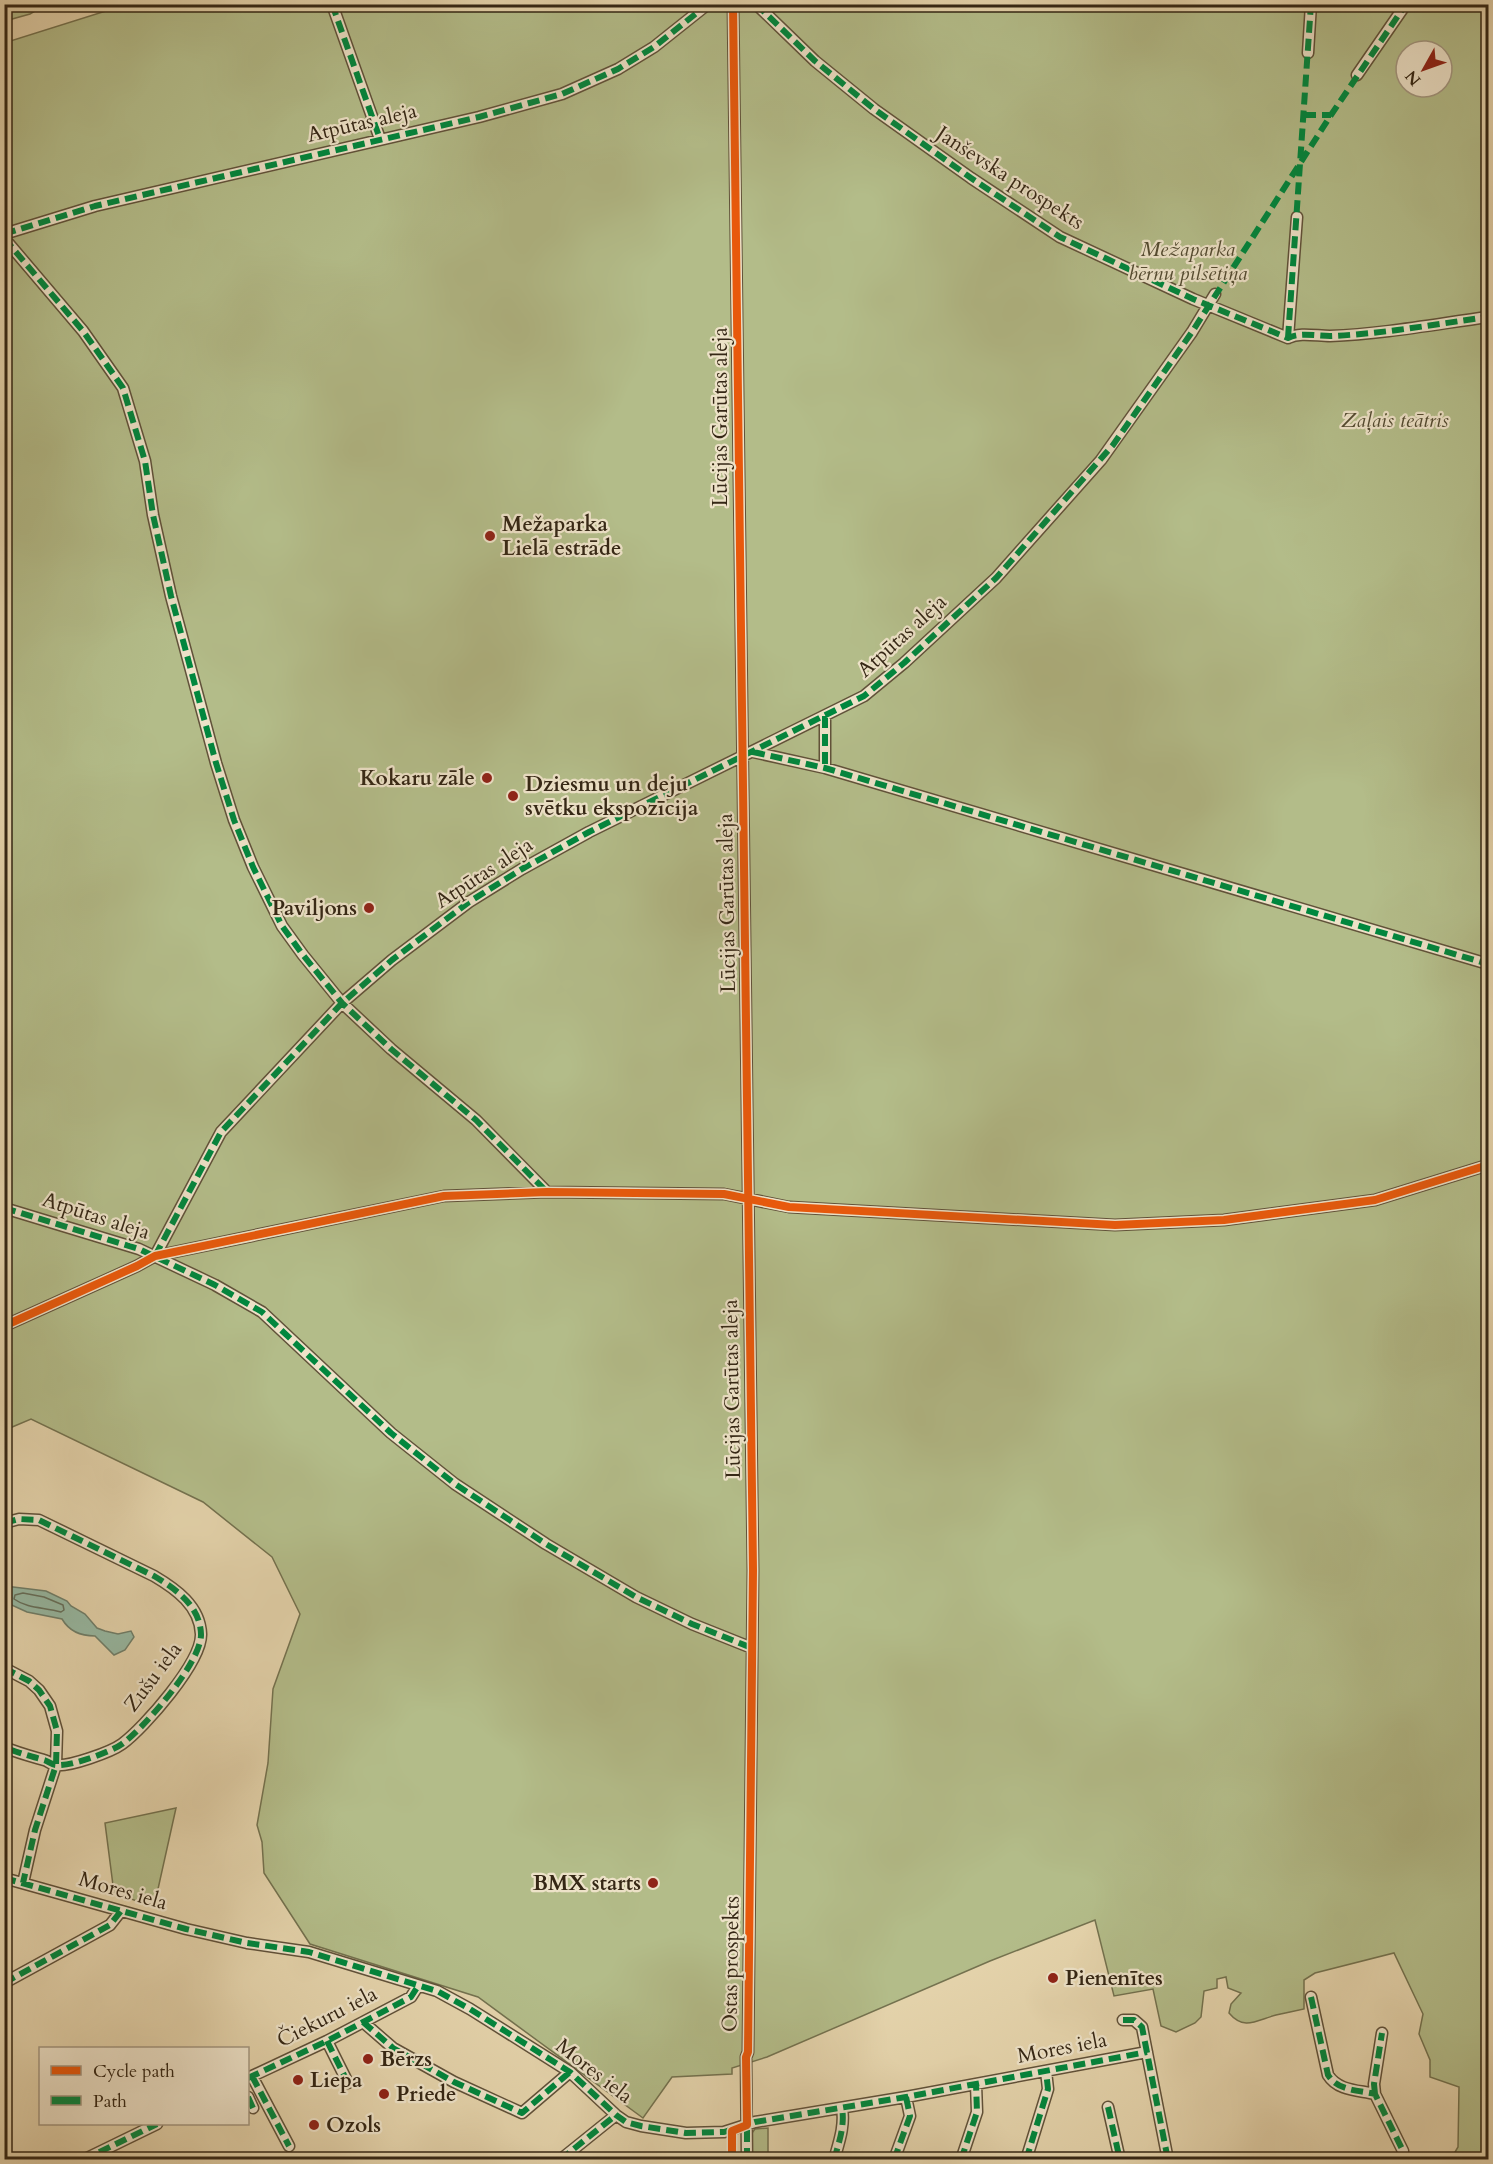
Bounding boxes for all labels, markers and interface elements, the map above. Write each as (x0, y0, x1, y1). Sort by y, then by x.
north arrow (1394, 39, 1454, 99)
text: N (1400, 66, 1426, 90)
street label: Atpūtas aleja (304, 96, 420, 150)
street label: Janševska prospekts (928, 118, 1090, 237)
park label: Mežaparka bērnu pilsētiņa (1129, 235, 1247, 288)
street label: Lūcijas Garūtas aleja (706, 327, 735, 507)
park label: Zaļais teātris (1341, 406, 1449, 435)
place label: Mežaparka Lielā estrāde (502, 510, 621, 563)
marker: Mežaparka Lielā estrāde (483, 529, 497, 543)
street label: Atpūtas aleja (851, 588, 953, 684)
place label: Kokaru zāle (360, 764, 475, 793)
place label: Dziesmu un deju svētku ekspozīcija (525, 770, 699, 823)
marker: Kokaru zāle (480, 771, 494, 785)
marker: Dziesmu un deju svētku ekspozīcija (506, 789, 520, 803)
street label: Lūcijas Garūtas aleja (711, 813, 743, 993)
street label: Atpūtas aleja (429, 830, 539, 916)
place label: Paviljons (272, 894, 357, 923)
marker: Paviljons (362, 901, 376, 915)
street label: Atpūtas aleja (38, 1185, 154, 1247)
street label: Lūcijas Garūtas aleja (716, 1299, 748, 1479)
street label: Zušu iela (117, 1636, 189, 1718)
street label: Mores iela (75, 1865, 171, 1917)
place label: BMX starts (533, 1869, 641, 1898)
marker: BMX starts (646, 1876, 660, 1890)
street label: Ostas prospekts (715, 1896, 747, 2032)
place label: Pienenītes (1065, 1964, 1163, 1993)
marker: Pienenītes (1046, 1971, 1060, 1985)
street label: Čiekuru iela (271, 1978, 382, 2055)
street label: Mores iela (1015, 2025, 1109, 2071)
street label: Mores iela (549, 2032, 639, 2110)
place label: Bērzs (380, 2045, 432, 2074)
legend (39, 2047, 249, 2125)
marker: Bērzs (361, 2052, 375, 2066)
text: Cycle path (93, 2059, 175, 2084)
place label: Liepa (310, 2066, 363, 2095)
marker: Liepa (291, 2073, 305, 2087)
place label: Priede (396, 2080, 456, 2109)
marker: Priede (377, 2087, 391, 2101)
text: Path (93, 2089, 127, 2114)
place label: Ozols (326, 2111, 381, 2140)
marker: Ozols (307, 2118, 321, 2132)

